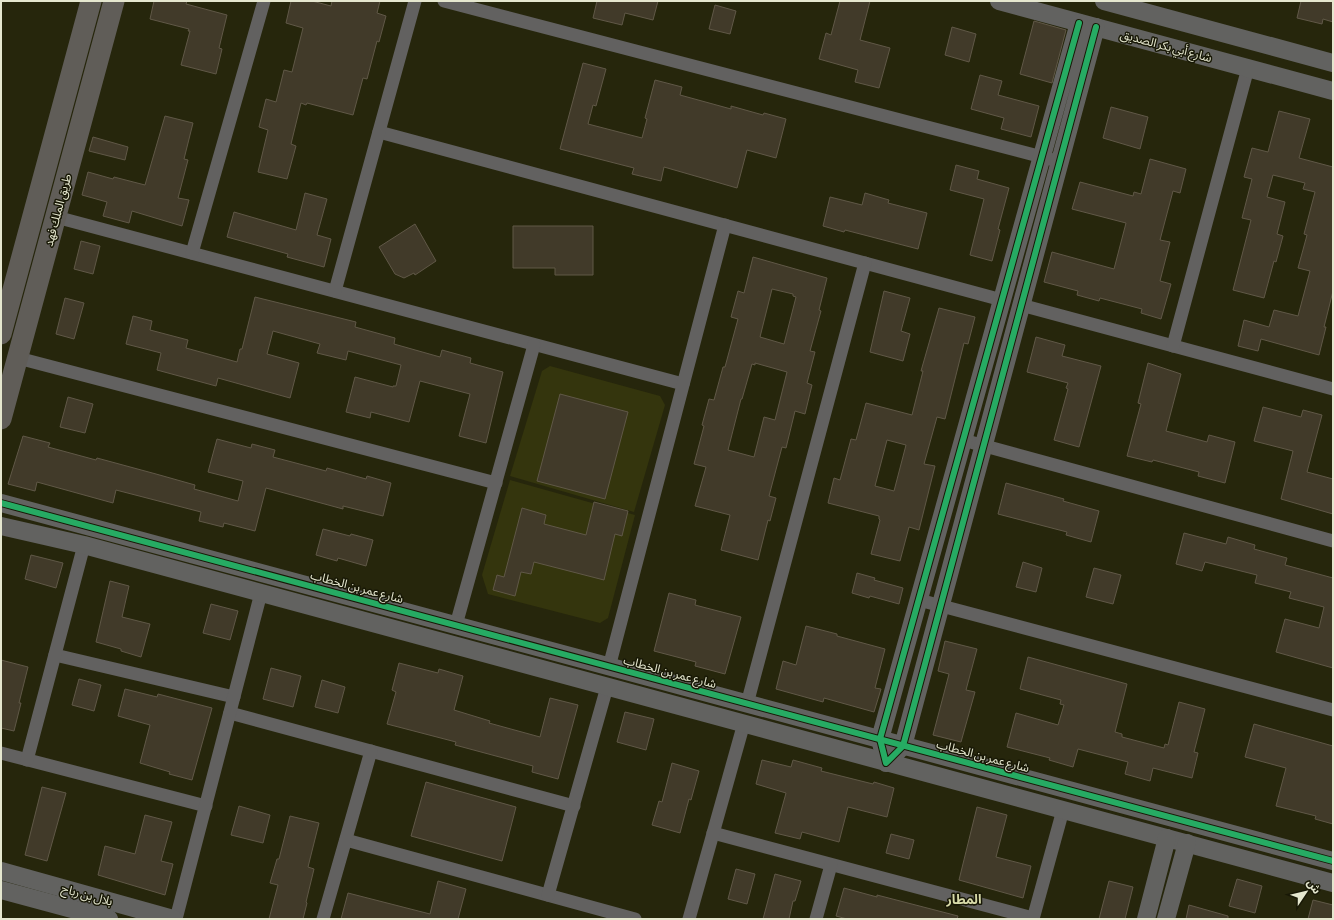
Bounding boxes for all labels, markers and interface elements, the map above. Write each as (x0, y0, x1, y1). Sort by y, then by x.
street label: شارع أبي بكر الصديق (1118, 27, 1213, 68)
street label: طريق الملك فهد (42, 172, 75, 248)
street label: شارع عمر بن الخطاب (309, 568, 405, 608)
street label: شارع عمر بن الخطاب (622, 653, 718, 693)
street label: شارع عمر بن الخطاب (935, 737, 1031, 777)
north arrow (1286, 872, 1326, 912)
text: ش (1304, 877, 1323, 896)
street label: بلال بن رباح (59, 881, 114, 910)
district label: المطار (946, 892, 981, 907)

